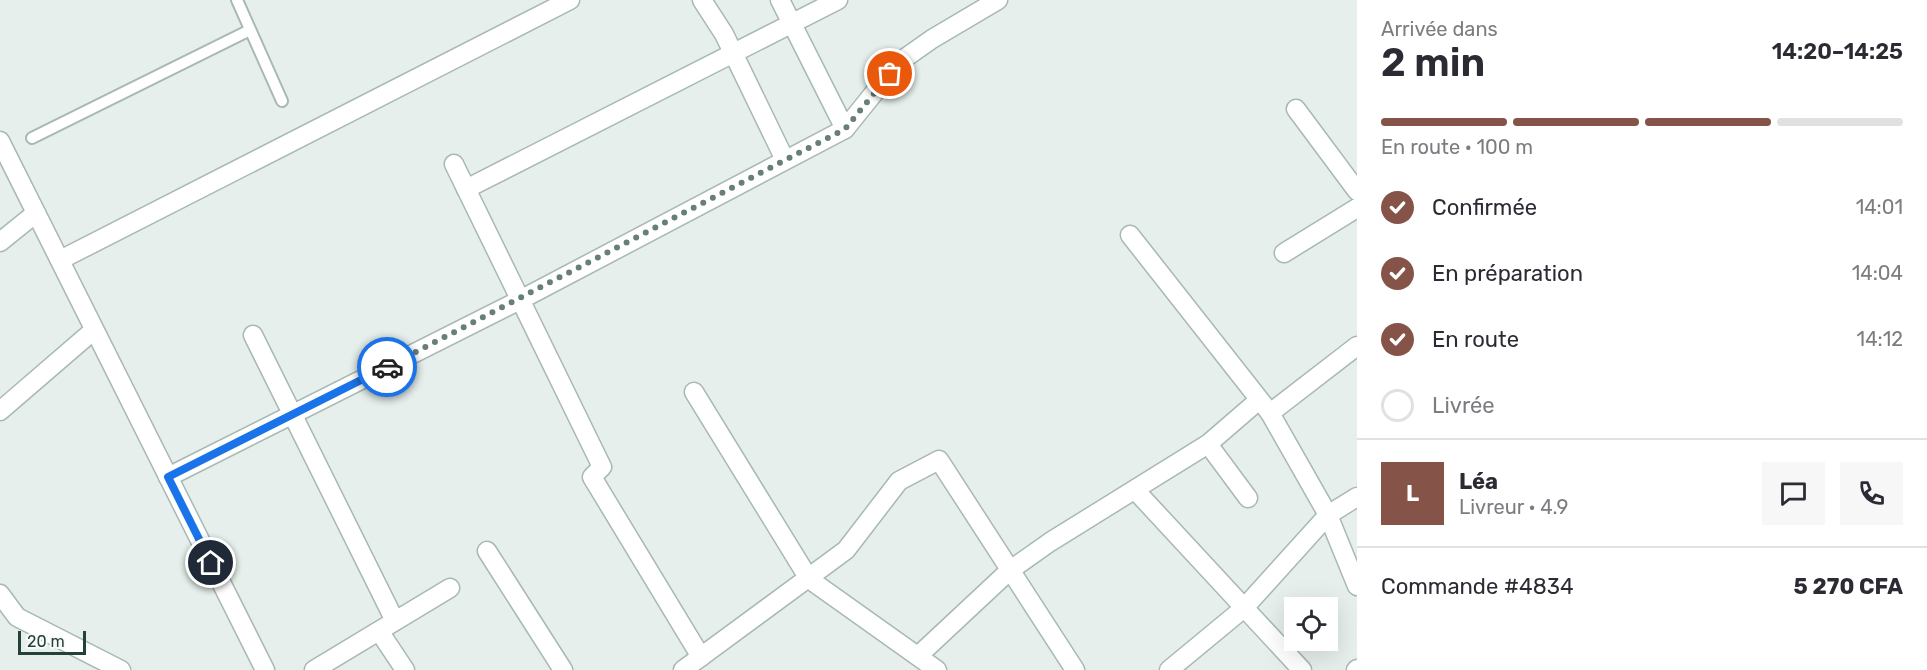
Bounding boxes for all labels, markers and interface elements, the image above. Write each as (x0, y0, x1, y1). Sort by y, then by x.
text: Arrivée dans (1381, 17, 1498, 41)
text: 14:20–14:25 (1772, 38, 1903, 65)
text: 2 min (1381, 40, 1485, 86)
pin (864, 48, 915, 99)
icon: bag (873, 57, 906, 90)
text: En route · 100 m (1381, 135, 1533, 159)
icon: check (1381, 191, 1414, 224)
text: Confirmée (1432, 194, 1537, 221)
text: 14:01 (1856, 195, 1903, 219)
icon: check (1381, 257, 1414, 290)
text: En préparation (1432, 260, 1583, 287)
text: 14:04 (1852, 261, 1903, 285)
icon: check (1381, 323, 1414, 356)
text: En route (1432, 326, 1519, 353)
text: 14:12 (1857, 327, 1903, 351)
courier (357, 337, 417, 397)
icon: car (371, 351, 404, 384)
text: Livrée (1432, 392, 1495, 419)
button: chat (1762, 462, 1825, 525)
button: phone (1840, 462, 1903, 525)
text: Léa (1459, 468, 1498, 495)
text: L (1406, 480, 1419, 507)
text: Livreur · 4.9 (1459, 495, 1568, 519)
pin (185, 537, 236, 588)
icon: home (194, 546, 227, 579)
text: Commande #4834 (1381, 573, 1574, 600)
text: 5 270 CFA (1794, 573, 1903, 600)
map controls (1284, 597, 1338, 651)
button: locate (1284, 597, 1338, 651)
scale bar (18, 628, 86, 656)
text: 20 m (27, 632, 65, 651)

